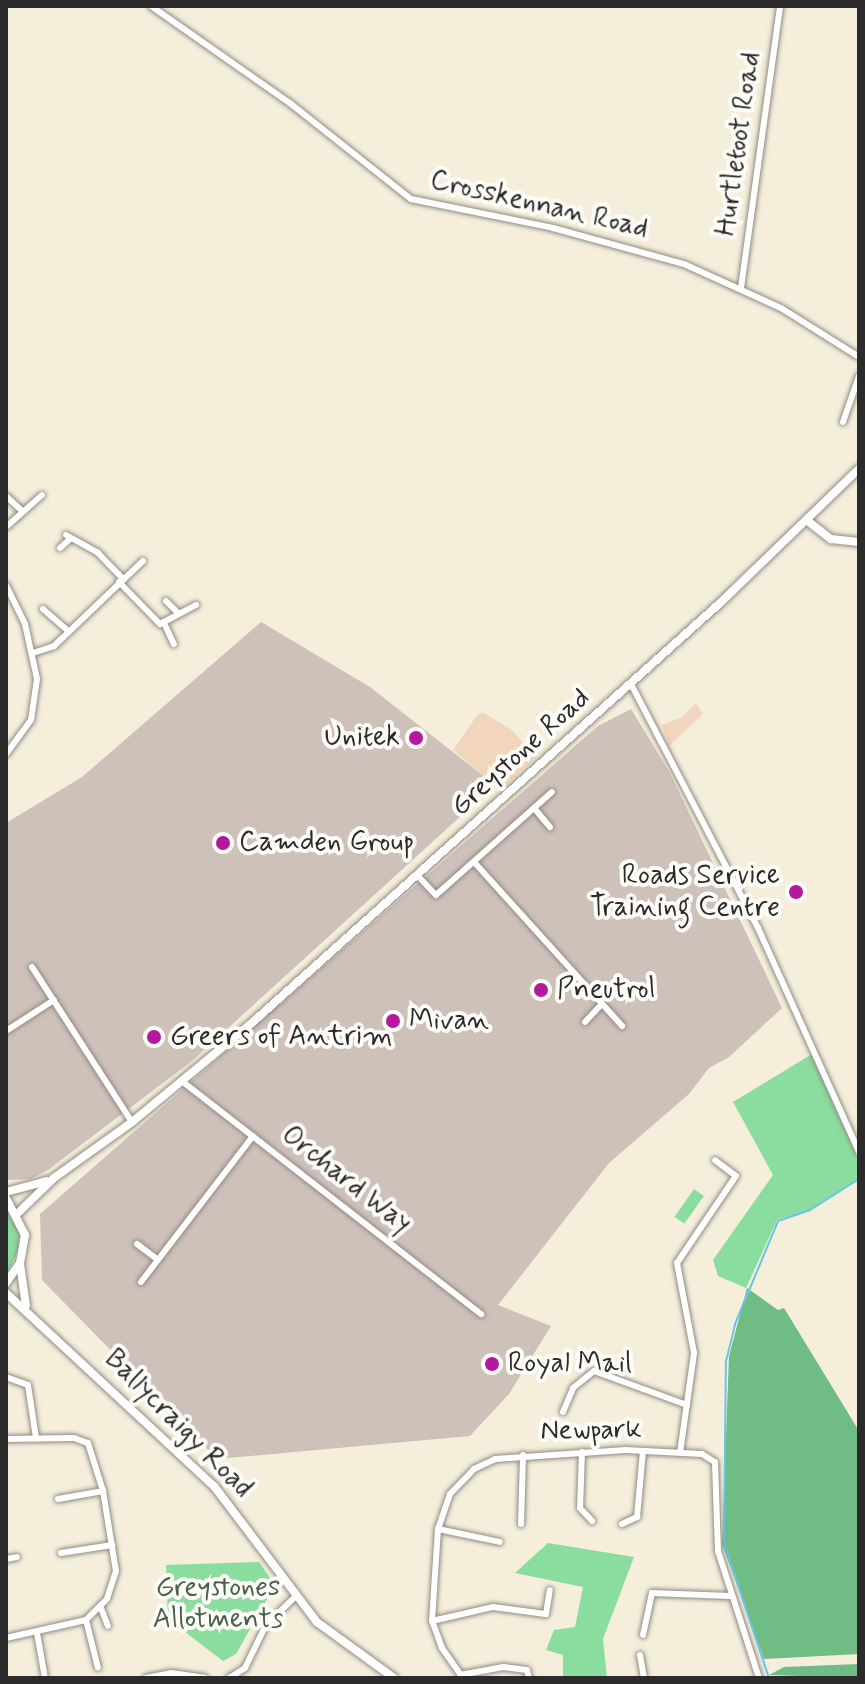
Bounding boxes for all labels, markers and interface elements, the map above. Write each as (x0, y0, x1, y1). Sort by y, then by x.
street label: Hurtletoot Road (710, 51, 768, 237)
street label: Crosskennan Road (427, 164, 651, 246)
street label: Greystone Road (444, 682, 598, 824)
place label: Unitek (324, 721, 400, 755)
marker: Unitek (407, 729, 425, 747)
place label: Camden Group (239, 826, 414, 860)
marker: Camden Group (214, 834, 232, 852)
place label: Roads Service Training Centre (585, 859, 780, 925)
marker: Roads Service Training Centre (787, 883, 805, 901)
place label: Pneutrol (557, 973, 655, 1007)
marker: Pneutrol (532, 981, 550, 999)
place label: Mivan (409, 1004, 489, 1038)
marker: Mivan (384, 1012, 402, 1030)
place label: Greers of Antrim (170, 1020, 374, 1054)
marker: Greers of Antrim (145, 1028, 163, 1046)
street label: Orchard Way (273, 1118, 419, 1242)
street label: Ballycraigy Road (97, 1343, 259, 1505)
place label: Royal Mail (508, 1347, 630, 1381)
marker: Royal Mail (483, 1355, 501, 1373)
street label: Newpark (540, 1413, 642, 1449)
park label: Greystones Allotments (153, 1571, 283, 1637)

